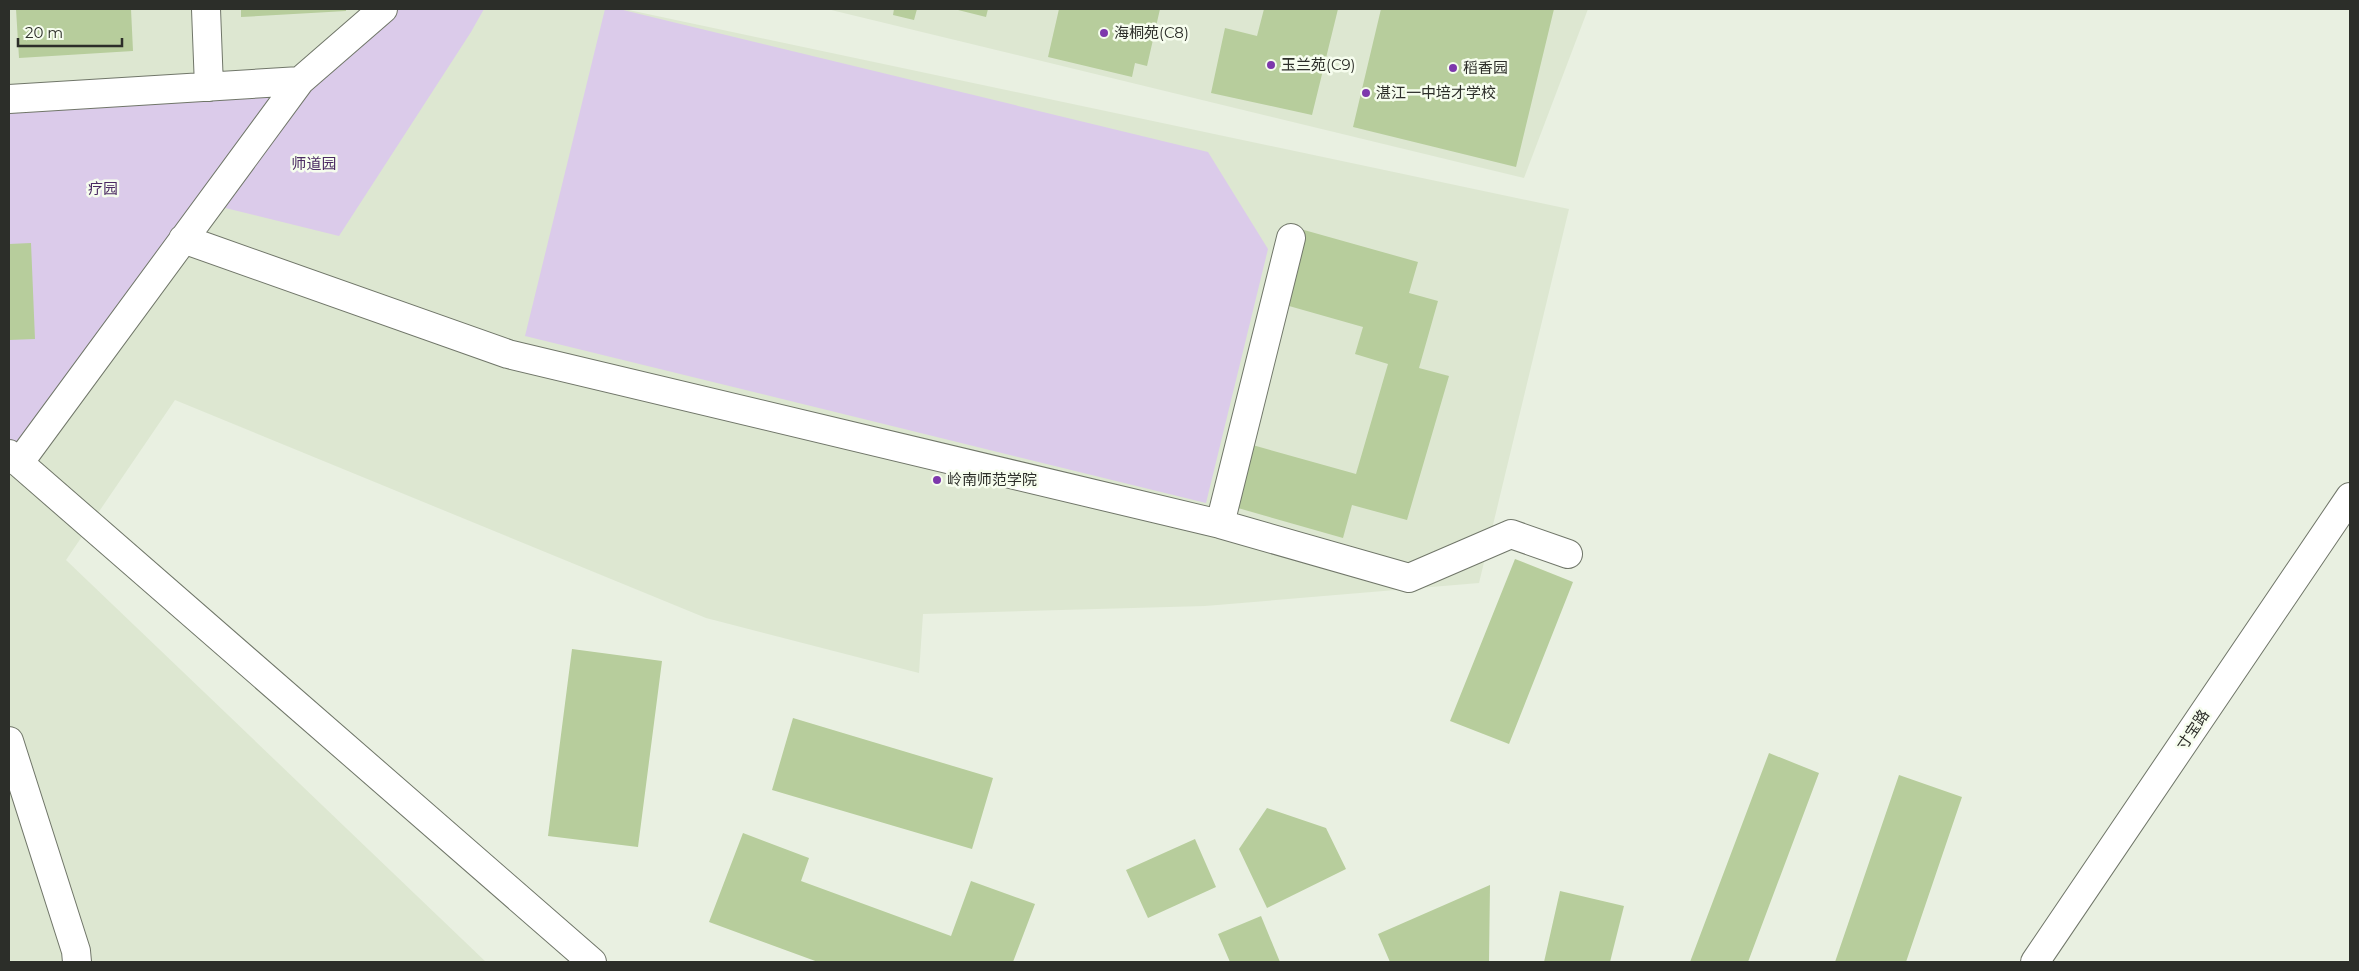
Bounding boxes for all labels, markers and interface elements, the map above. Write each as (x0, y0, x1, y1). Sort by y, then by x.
scale bar (18, 15, 121, 47)
text: 20 m (25, 23, 63, 42)
place label: 海桐苑(C8) (1114, 23, 1189, 42)
marker: 海桐苑(C8) (1098, 27, 1110, 39)
place label: 玉兰苑(C9) (1281, 55, 1356, 74)
place label: 稻香园 (1463, 58, 1508, 77)
marker: 玉兰苑(C9) (1265, 59, 1277, 71)
marker: 稻香园 (1447, 62, 1459, 74)
place label: 湛江一中培才学校 (1376, 83, 1496, 102)
marker: 湛江一中培才学校 (1360, 87, 1372, 99)
park label: 师道园 (291, 154, 337, 173)
park label: 疗园 (88, 179, 118, 198)
place label: 岭南师范学院 (947, 470, 1037, 489)
marker: 岭南师范学院 (931, 474, 943, 486)
street label: 寸宝路 (2172, 706, 2213, 754)

